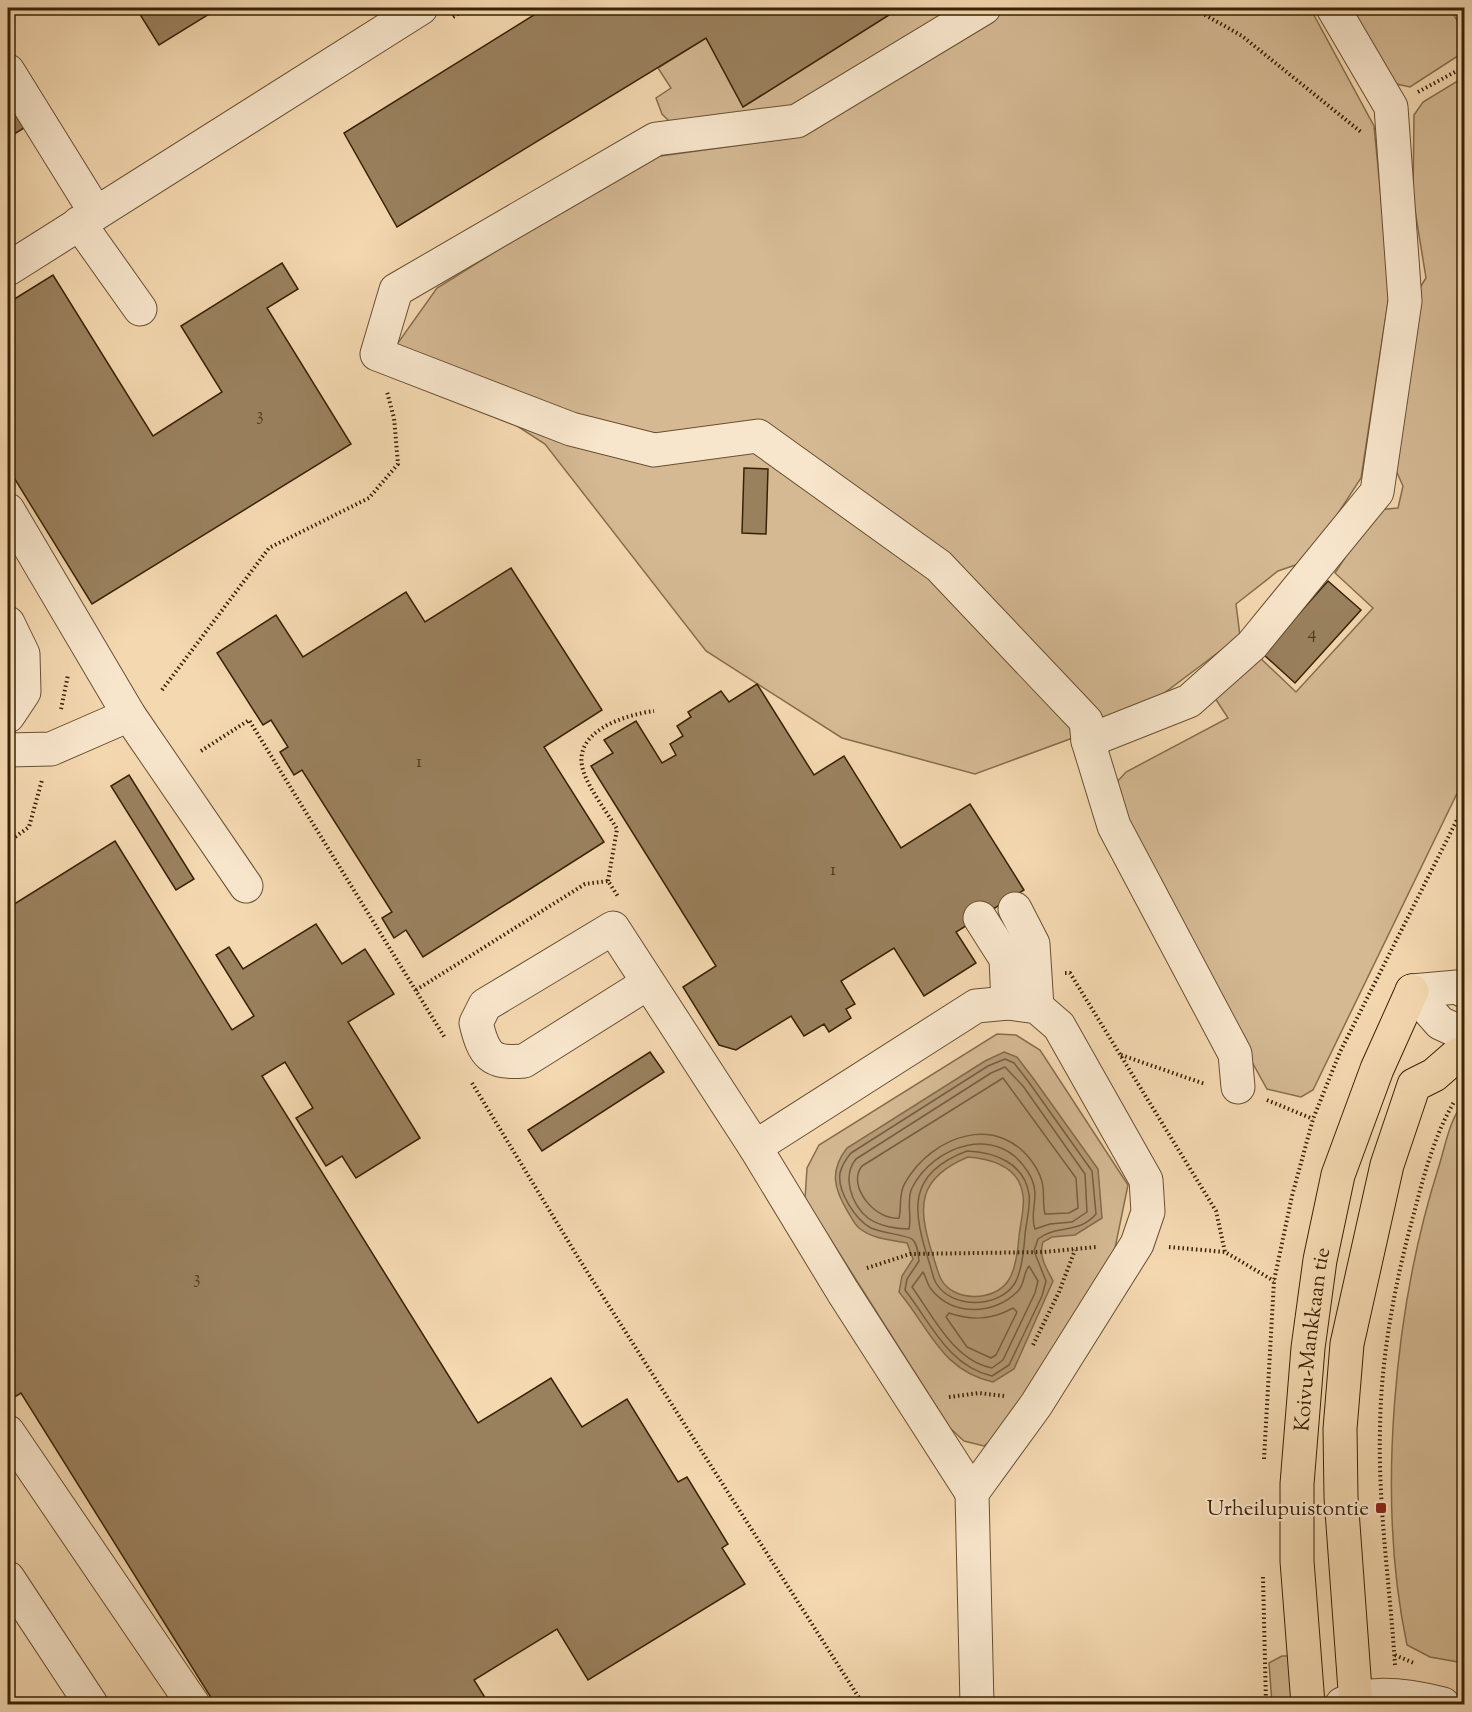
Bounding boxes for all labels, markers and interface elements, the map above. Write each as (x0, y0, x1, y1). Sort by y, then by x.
house number: 3 (256, 403, 264, 429)
house number: 4 (1307, 621, 1317, 647)
house number: 1 (416, 750, 422, 776)
house number: 1 (830, 858, 836, 884)
street label: Koivu-Mankkaan tie (1288, 1245, 1339, 1432)
house number: 3 (193, 1266, 201, 1292)
place label: Urheilupuistontie (1207, 1495, 1369, 1525)
marker: Urheilupuistontie (1374, 1501, 1388, 1515)

